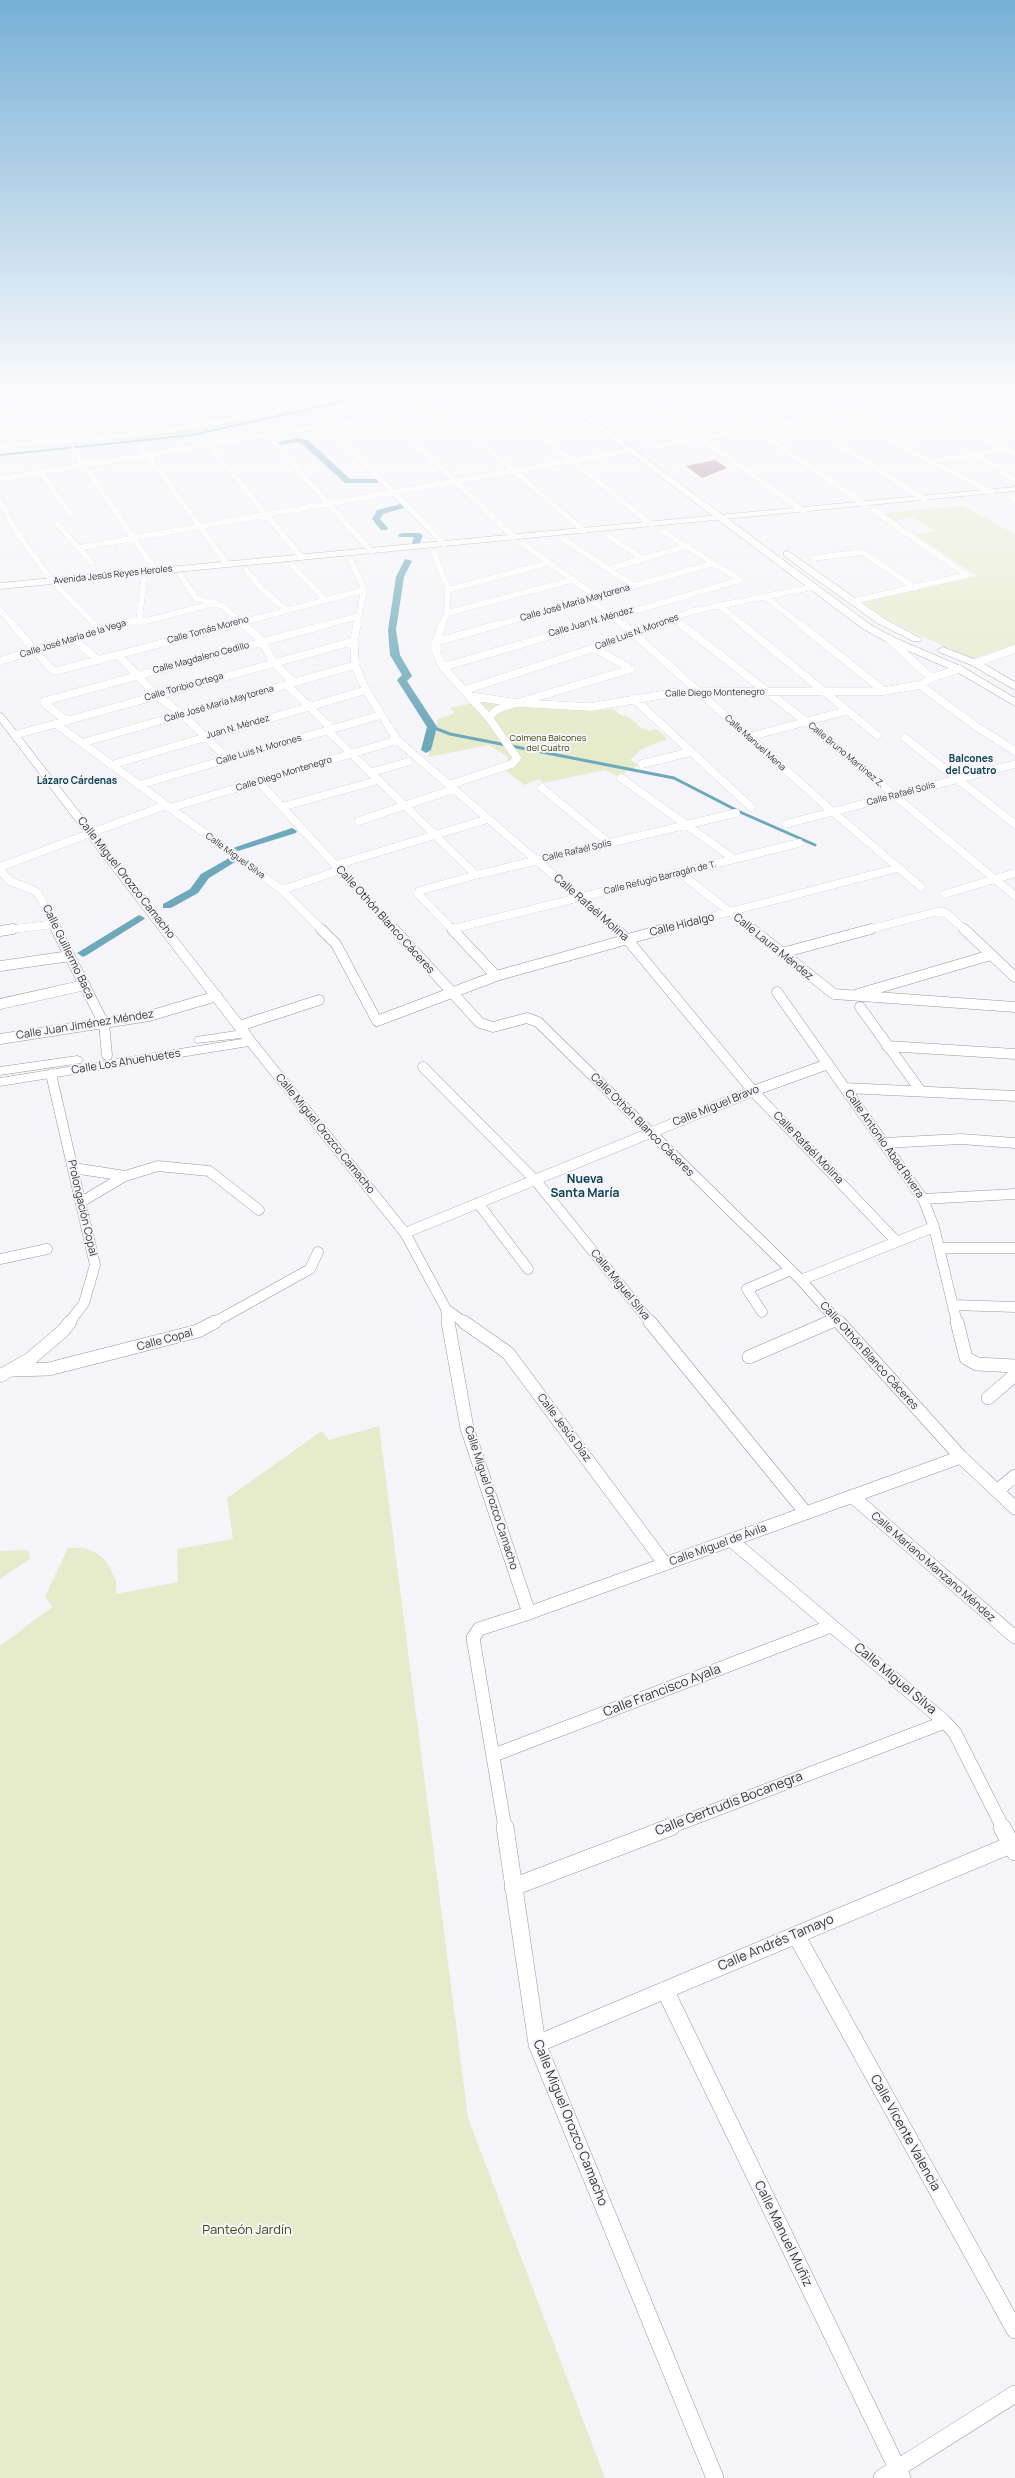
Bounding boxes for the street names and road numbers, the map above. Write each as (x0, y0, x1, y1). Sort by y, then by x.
street label: Avenida Jesús Reyes Heroles (53, 563, 173, 587)
street label: Calle José María Maytorena (519, 582, 631, 624)
street label: Calle Juan N. Méndez (547, 605, 635, 639)
street label: Calle Luis N. Morones (594, 612, 680, 652)
street label: Calle Tomás Moreno (166, 614, 250, 646)
street label: Calle José María de la Vega (19, 618, 127, 660)
street label: Calle Magdaleno Cedillo (152, 640, 250, 676)
street label: Calle Toribio Ortega (143, 671, 225, 703)
street label: Calle José María Maytorena (163, 683, 275, 725)
street label: Calle Diego Montenegro (665, 687, 765, 699)
street label: Juan N. Méndez (205, 713, 271, 741)
street label: Calle Manuel Mena (722, 713, 788, 773)
street label: Calle Bruno Martínez Z. (806, 720, 886, 790)
street label: Calle Luis N. Morones (215, 733, 303, 767)
street label: Calle Diego Montenegro (235, 754, 333, 794)
street label: Calle Rafaél Solís (866, 780, 936, 808)
street label: Calle Miguel Orozco Camacho (74, 815, 178, 941)
street label: Calle Miguel Silva (203, 831, 267, 881)
street label: Calle Rafaél Solís (541, 838, 613, 864)
street label: Calle Refugio Barragán de T. (603, 859, 717, 897)
street label: Calle Othón Blanco Cáceres (333, 863, 437, 977)
street label: Calle Rafaél Molina (551, 872, 631, 944)
street label: Calle Guillermo Baca (39, 903, 97, 1001)
street label: Calle Hidalgo (648, 911, 716, 939)
street label: Calle Laura Méndez (730, 911, 816, 983)
street label: Calle Juan Jiménez Méndez (15, 1008, 155, 1042)
street label: Calle Los Ahuehuetes (71, 1047, 181, 1077)
street label: Calle Miguel Orozco Camacho (273, 1071, 377, 1197)
street label: Calle Othón Blanco Cáceres (588, 1071, 696, 1179)
street label: Calle Miguel Bravo (671, 1083, 761, 1129)
street label: Calle Antonio Abad Rivera (842, 1087, 926, 1201)
street label: Calle Rafaél Molina (770, 1109, 846, 1187)
street label: Prolongación Copal (64, 1159, 100, 1257)
street label: Calle Miguel Silva (587, 1247, 653, 1323)
street label: Calle Othón Blanco Cáceres (817, 1299, 921, 1413)
street label: Calle Copal (136, 1326, 194, 1354)
street label: Calle Jesús Díaz (534, 1392, 594, 1464)
street label: Calle Miguel Orozco Camacho (461, 1424, 521, 1572)
street label: Calle Mariano Manzano Méndez (868, 1509, 998, 1625)
street label: Calle Miguel de Ávila (668, 1521, 768, 1569)
street label: Calle Miguel Silva (851, 1640, 939, 1718)
street label: Calle Francisco Ayala (601, 1661, 723, 1721)
street label: Calle Gertrudis Bocanegra (653, 1769, 805, 1839)
street label: Calle Andrés Tamayo (716, 1912, 836, 1974)
street label: Calle Miguel Orozco Camacho (529, 2038, 611, 2208)
street label: Calle Vicente Valencia (867, 2072, 943, 2194)
street label: Calle Manuel Muñiz (751, 2178, 815, 2290)

